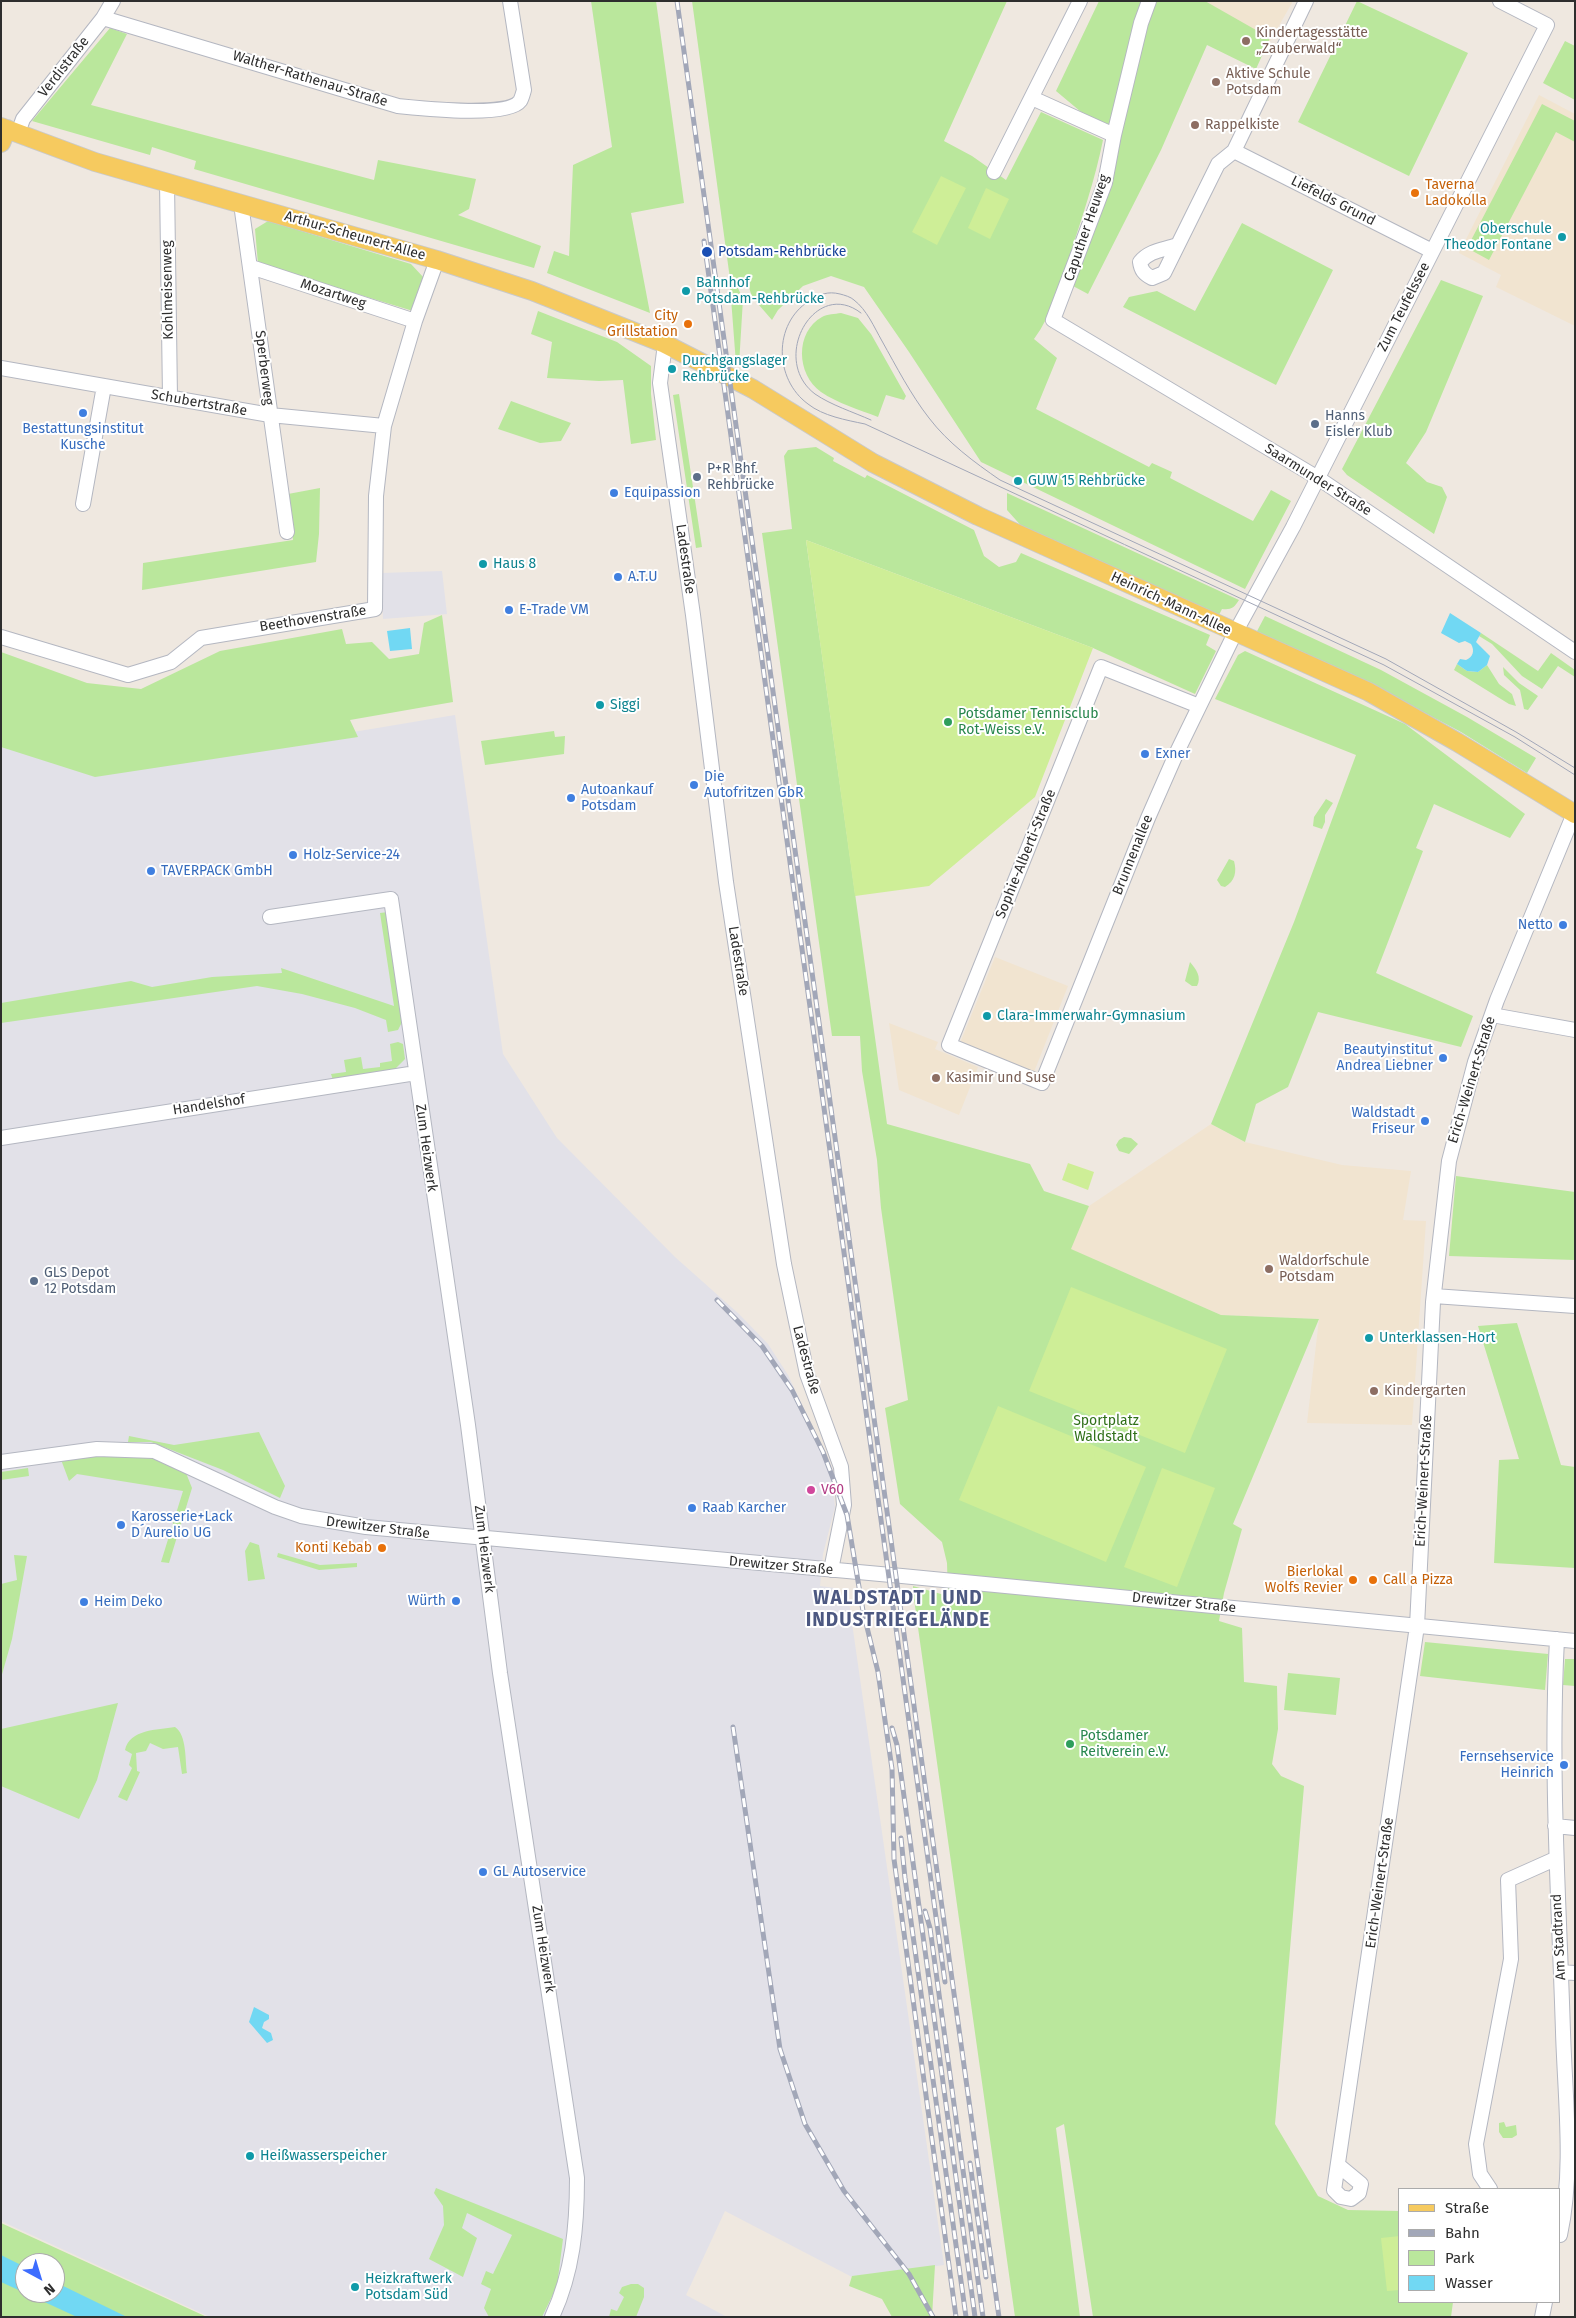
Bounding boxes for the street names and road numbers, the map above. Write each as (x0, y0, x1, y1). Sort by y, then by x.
street label: Verdistraße (35, 33, 93, 101)
street label: Walther-Rathenau-Straße (230, 47, 390, 111)
street label: Caputher Heuweg (1061, 172, 1113, 284)
street label: Liefelds Grund (1288, 173, 1378, 229)
street label: Arthur-Scheunert-Allee (283, 208, 427, 264)
street label: Kohlmeisenweg (159, 240, 177, 340)
street label: Zum Teufelssee (1374, 260, 1434, 354)
street label: Mozartweg (298, 276, 368, 312)
street label: Sperberweg (251, 330, 277, 406)
street label: Schubertstraße (150, 386, 248, 420)
street label: Saarmunder Straße (1261, 440, 1375, 520)
street label: Ladestraße (672, 523, 698, 595)
street label: Heinrich-Mann-Allee (1108, 569, 1234, 639)
street label: Beethovenstraße (258, 602, 368, 636)
street label: Sophie-Alberti-Straße (992, 787, 1060, 921)
street label: Brunnenallee (1109, 812, 1157, 898)
street label: Ladestraße (724, 925, 752, 997)
street label: Erich-Weinert-Straße (1445, 1014, 1499, 1146)
street label: Handelshof (172, 1091, 246, 1119)
street label: Zum Heizwerk (412, 1103, 440, 1193)
street label: Ladestraße (789, 1324, 823, 1396)
street label: Erich-Weinert-Straße (1412, 1415, 1436, 1547)
street label: Zum Heizwerk (470, 1504, 498, 1594)
street label: Drewitzer Straße (325, 1513, 431, 1543)
street label: Drewitzer Straße (728, 1553, 834, 1579)
street label: Drewitzer Straße (1131, 1589, 1237, 1617)
street label: Erich-Weinert-Straße (1362, 1816, 1398, 1950)
street label: Am Stadtrand (1548, 1893, 1570, 1981)
street label: Zum Heizwerk (528, 1904, 558, 1994)

